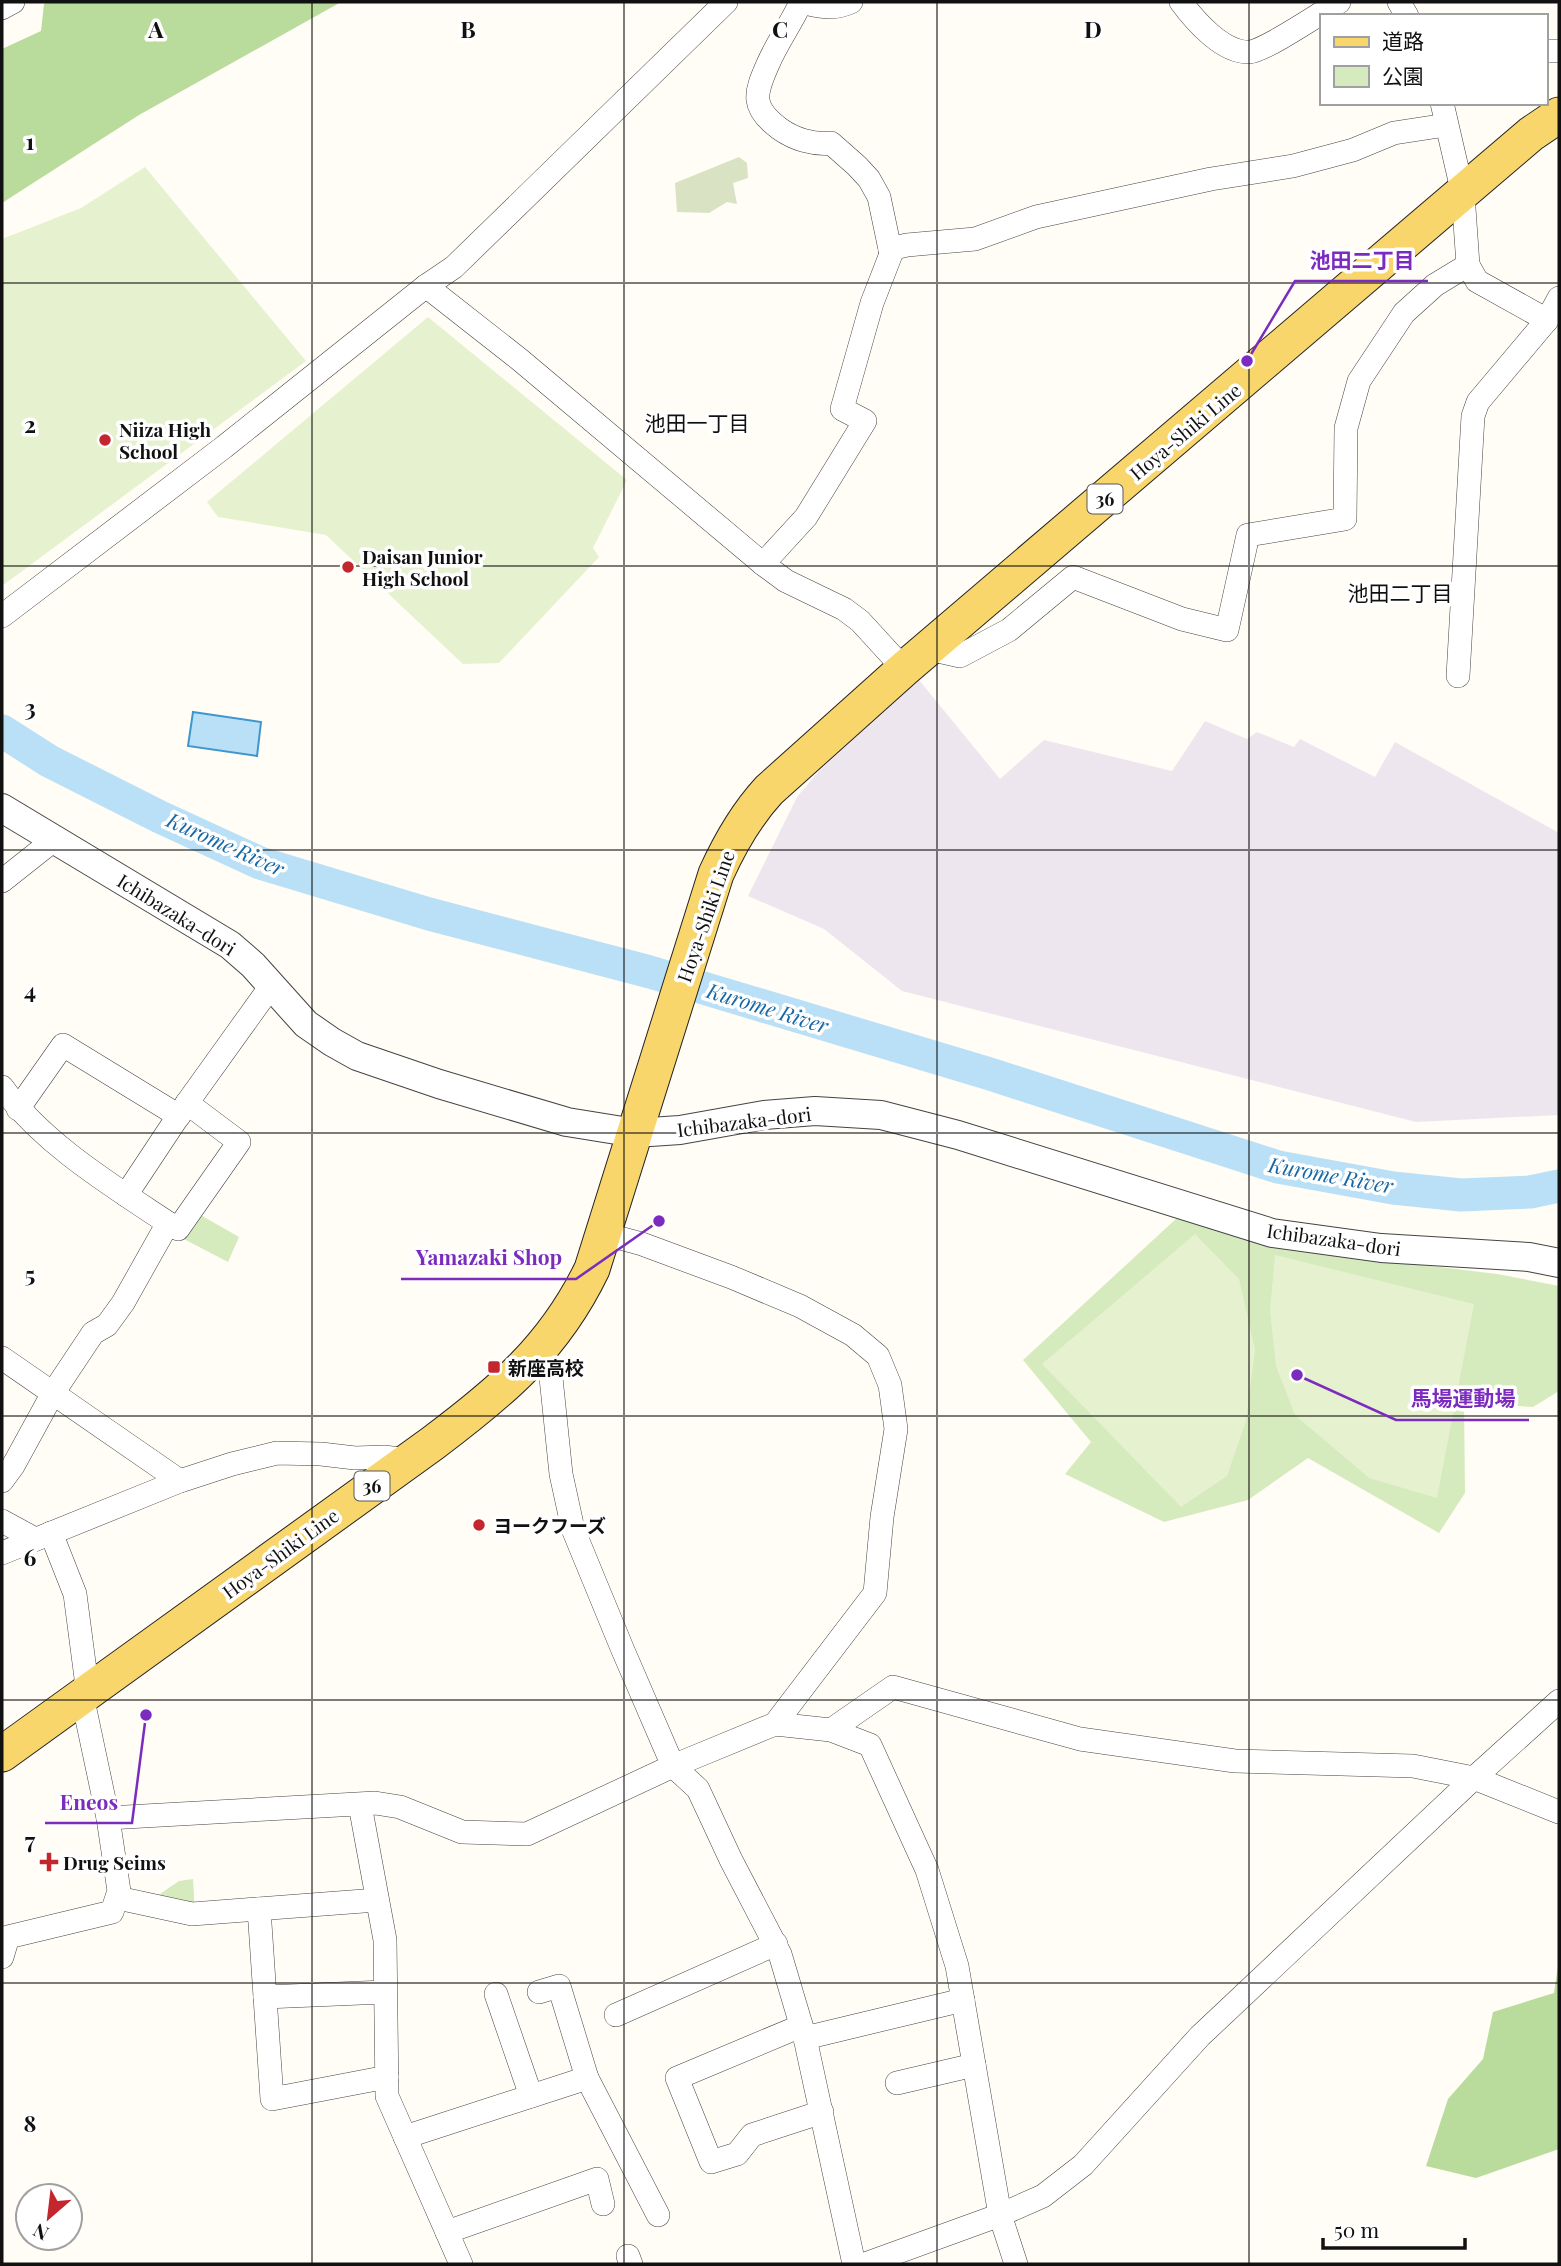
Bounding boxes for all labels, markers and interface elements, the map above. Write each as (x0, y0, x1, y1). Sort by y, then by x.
text: A (147, 13, 164, 44)
text: B (460, 13, 476, 44)
text: C (772, 13, 788, 44)
text: D (1084, 13, 1102, 44)
legend (1320, 14, 1547, 105)
text: 道路 (1382, 26, 1424, 54)
text: 公園 (1382, 61, 1424, 89)
text: 1 (26, 125, 35, 156)
callout: 池田二丁目 (1295, 239, 1428, 281)
text: 池田二丁目 (1310, 245, 1415, 273)
street label: Hoya-Shiki Line (1124, 377, 1246, 485)
text: 2 (24, 408, 36, 439)
district label: 池田一丁目 (645, 408, 750, 436)
place label: Niiza High School (119, 416, 211, 464)
marker: Niiza High School (97, 432, 113, 448)
road number: 36 (1088, 485, 1122, 514)
place label: Daisan Junior High School (362, 543, 483, 591)
marker: Daisan Junior High School (340, 559, 356, 575)
district label: 池田二丁目 (1348, 578, 1453, 606)
text: 3 (24, 691, 36, 722)
water label: Kurome River (162, 804, 290, 882)
street label: Hoya-Shiki Line (670, 847, 740, 985)
street label: Ichibazaka-dori (113, 867, 242, 961)
text: 4 (24, 974, 36, 1005)
water label: Kurome River (703, 975, 833, 1039)
street label: Ichibazaka-dori (675, 1100, 813, 1142)
water label: Kurome River (1266, 1149, 1396, 1199)
street label: Ichibazaka-dori (1265, 1217, 1403, 1261)
callout: Yamazaki Shop (401, 1237, 576, 1279)
text: Yamazaki Shop (415, 1242, 562, 1270)
text: 5 (25, 1258, 35, 1289)
place label: 新座高校 (508, 1354, 584, 1380)
marker: 新座高校 (486, 1359, 502, 1375)
callout: 馬場運動場 (1396, 1378, 1529, 1420)
text: 馬場運動場 (1411, 1383, 1516, 1411)
road number: 36 (354, 1471, 390, 1500)
street label: Hoya-Shiki Line (217, 1502, 343, 1604)
place label: ヨークフーズ (493, 1512, 606, 1538)
marker: ヨークフーズ (471, 1517, 487, 1533)
text: 6 (24, 1541, 37, 1572)
callout: Eneos (45, 1781, 132, 1823)
text: Eneos (60, 1787, 118, 1815)
text: 7 (25, 1824, 36, 1855)
place label: Drug Seims (63, 1849, 166, 1875)
marker: Drug Seims (41, 1854, 57, 1870)
text: 8 (24, 2107, 36, 2138)
north arrow (14, 2182, 84, 2252)
scale bar (1323, 2206, 1465, 2250)
text: 50 m (1334, 2215, 1380, 2243)
text: N (28, 2218, 53, 2248)

